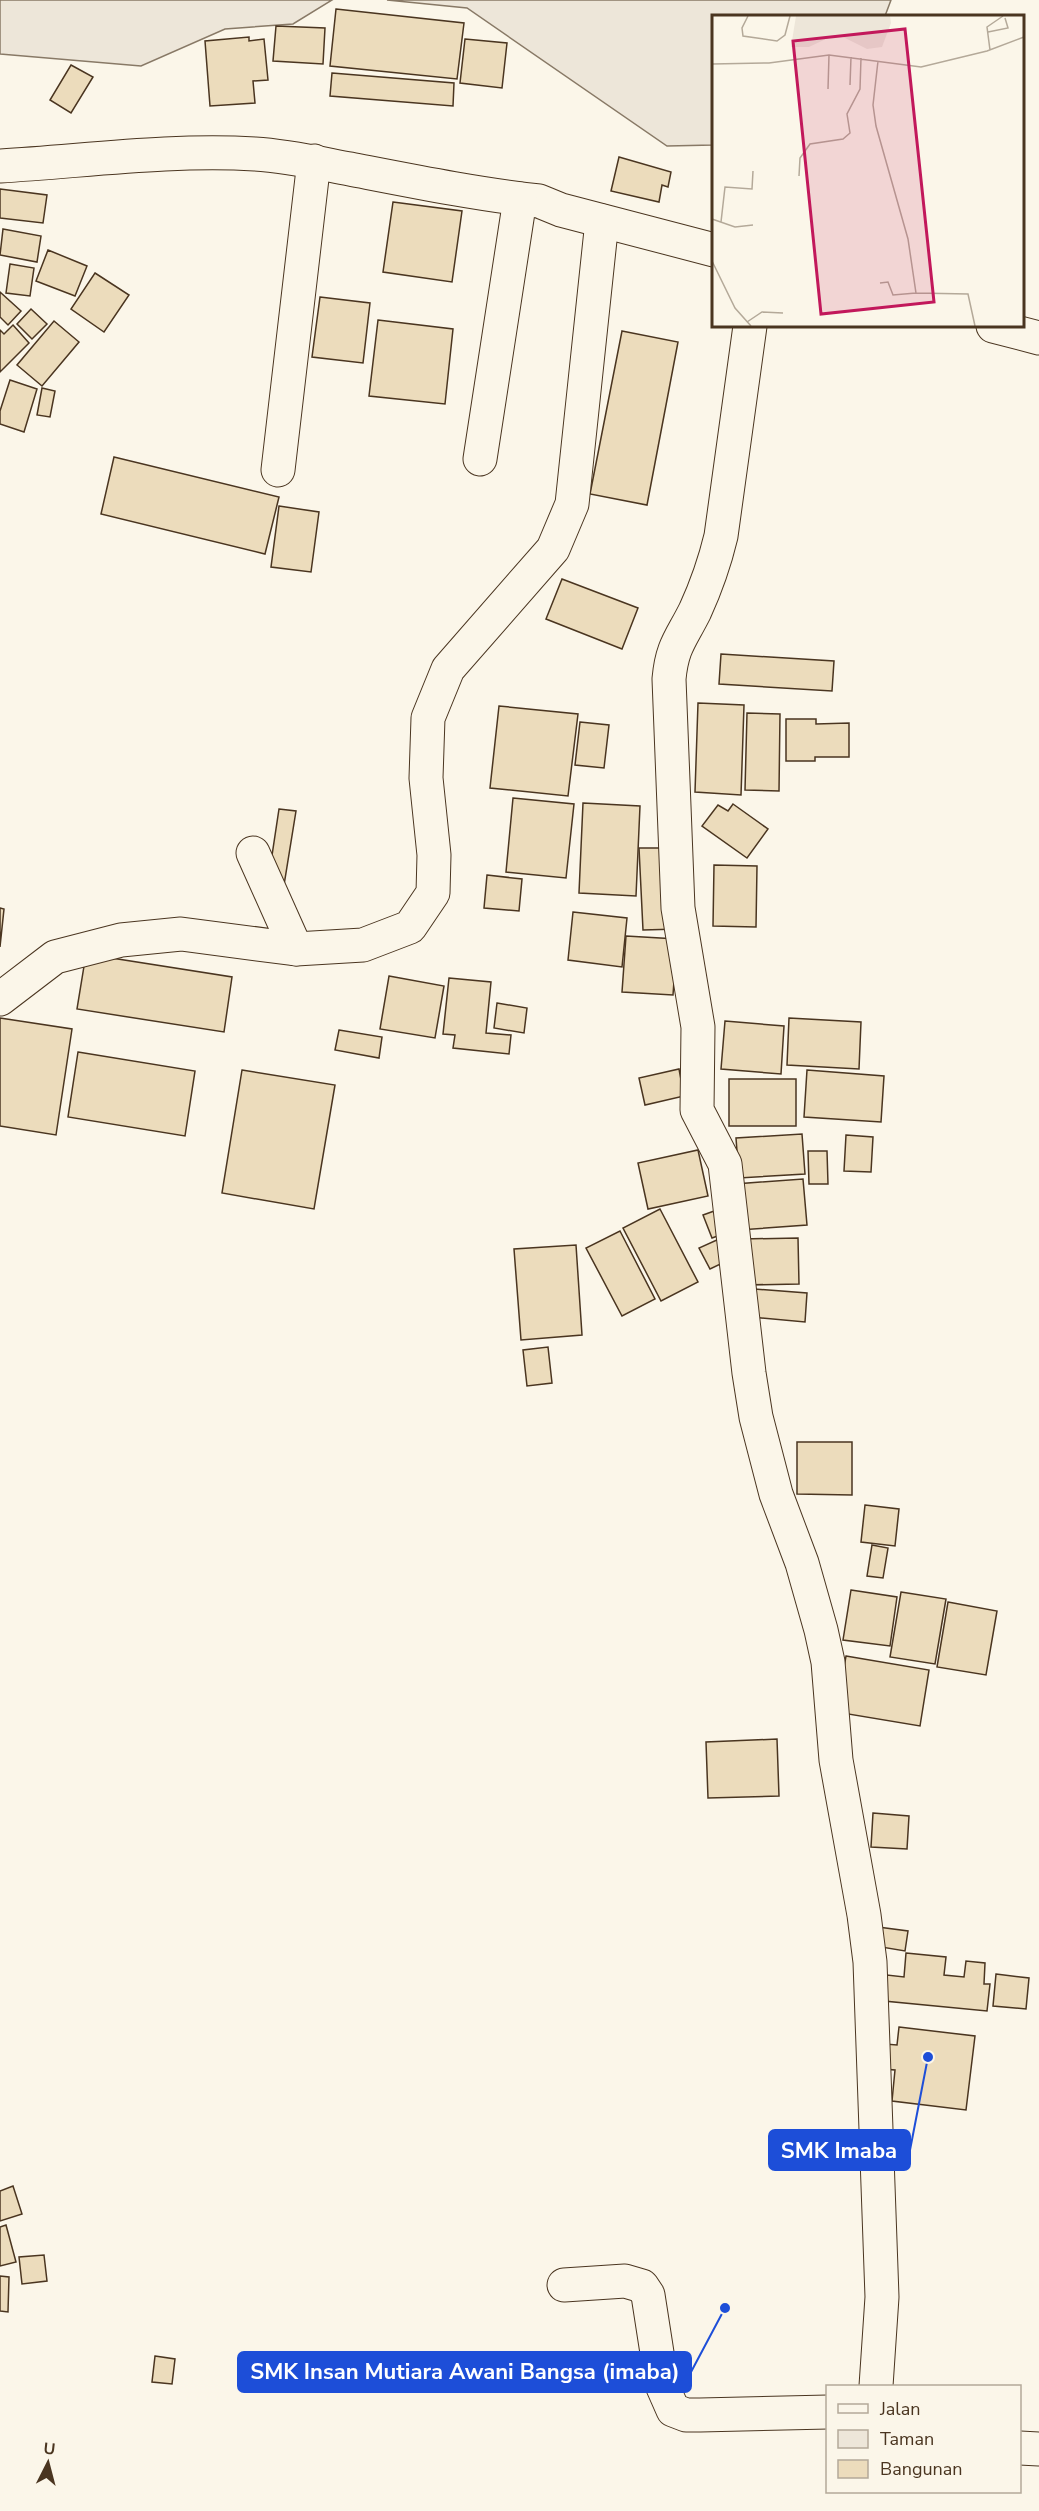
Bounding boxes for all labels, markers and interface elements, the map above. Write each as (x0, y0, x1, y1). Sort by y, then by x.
inset map (712, 15, 1024, 327)
callout: SMK Imaba (769, 2130, 910, 2170)
text: SMK Imaba (781, 2136, 897, 2166)
callout: SMK Insan Mutiara Awani Bangsa (imaba) (238, 2352, 691, 2392)
text: SMK Insan Mutiara Awani Bangsa (imaba) (250, 2357, 680, 2387)
legend (826, 2385, 1021, 2493)
text: Jalan (879, 2397, 920, 2421)
text: Taman (880, 2427, 934, 2451)
north arrow (18, 2433, 78, 2493)
text: U (42, 2438, 56, 2461)
text: Bangunan (880, 2457, 963, 2481)

